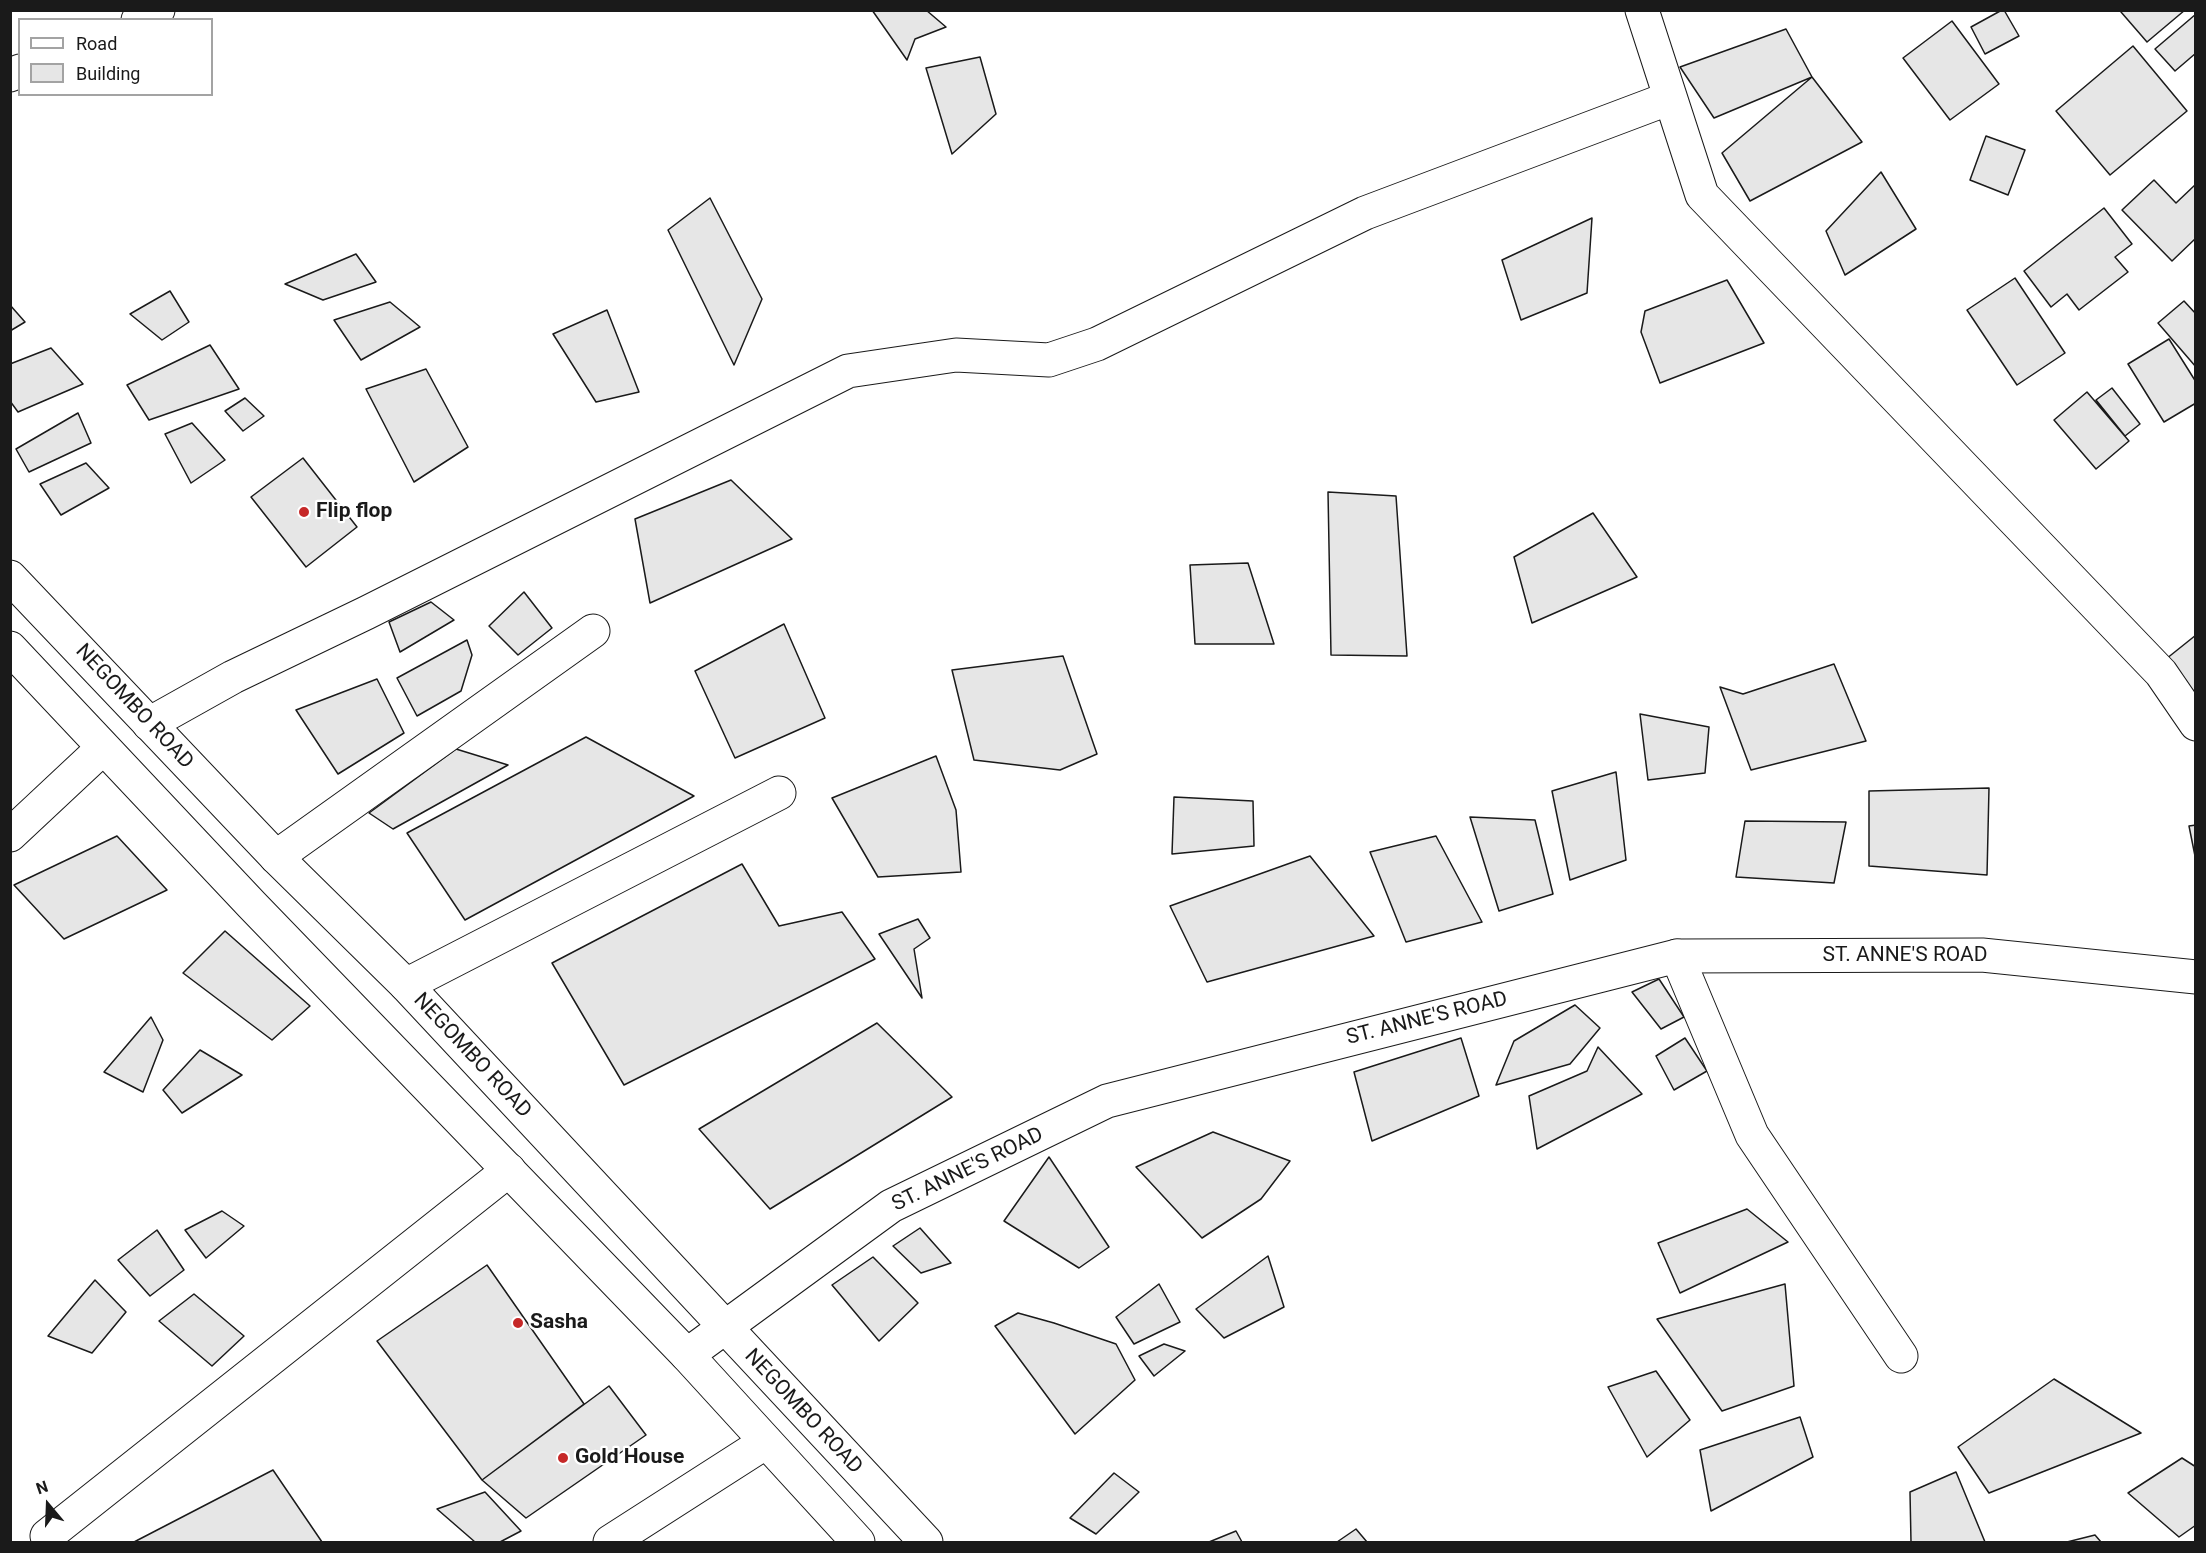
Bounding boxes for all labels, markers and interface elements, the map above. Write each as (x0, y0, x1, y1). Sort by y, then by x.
legend (18, 18, 213, 96)
text: Road (76, 33, 117, 54)
text: Building (76, 63, 140, 84)
place label: Flip flop (316, 499, 392, 525)
marker: Flip flop (297, 505, 311, 519)
street label: NEGOMBO ROAD (70, 639, 198, 775)
street label: ST. ANNE'S ROAD (1822, 943, 1988, 969)
street label: ST. ANNE'S ROAD (1344, 987, 1510, 1051)
street label: NEGOMBO ROAD (408, 988, 536, 1124)
street label: ST. ANNE'S ROAD (888, 1122, 1048, 1218)
place label: Sasha (530, 1310, 588, 1336)
marker: Sasha (511, 1316, 525, 1330)
street label: NEGOMBO ROAD (739, 1344, 867, 1480)
place label: Gold House (575, 1445, 684, 1471)
marker: Gold House (556, 1451, 570, 1465)
north arrow (18, 1475, 78, 1535)
text: N (34, 1477, 50, 1498)

